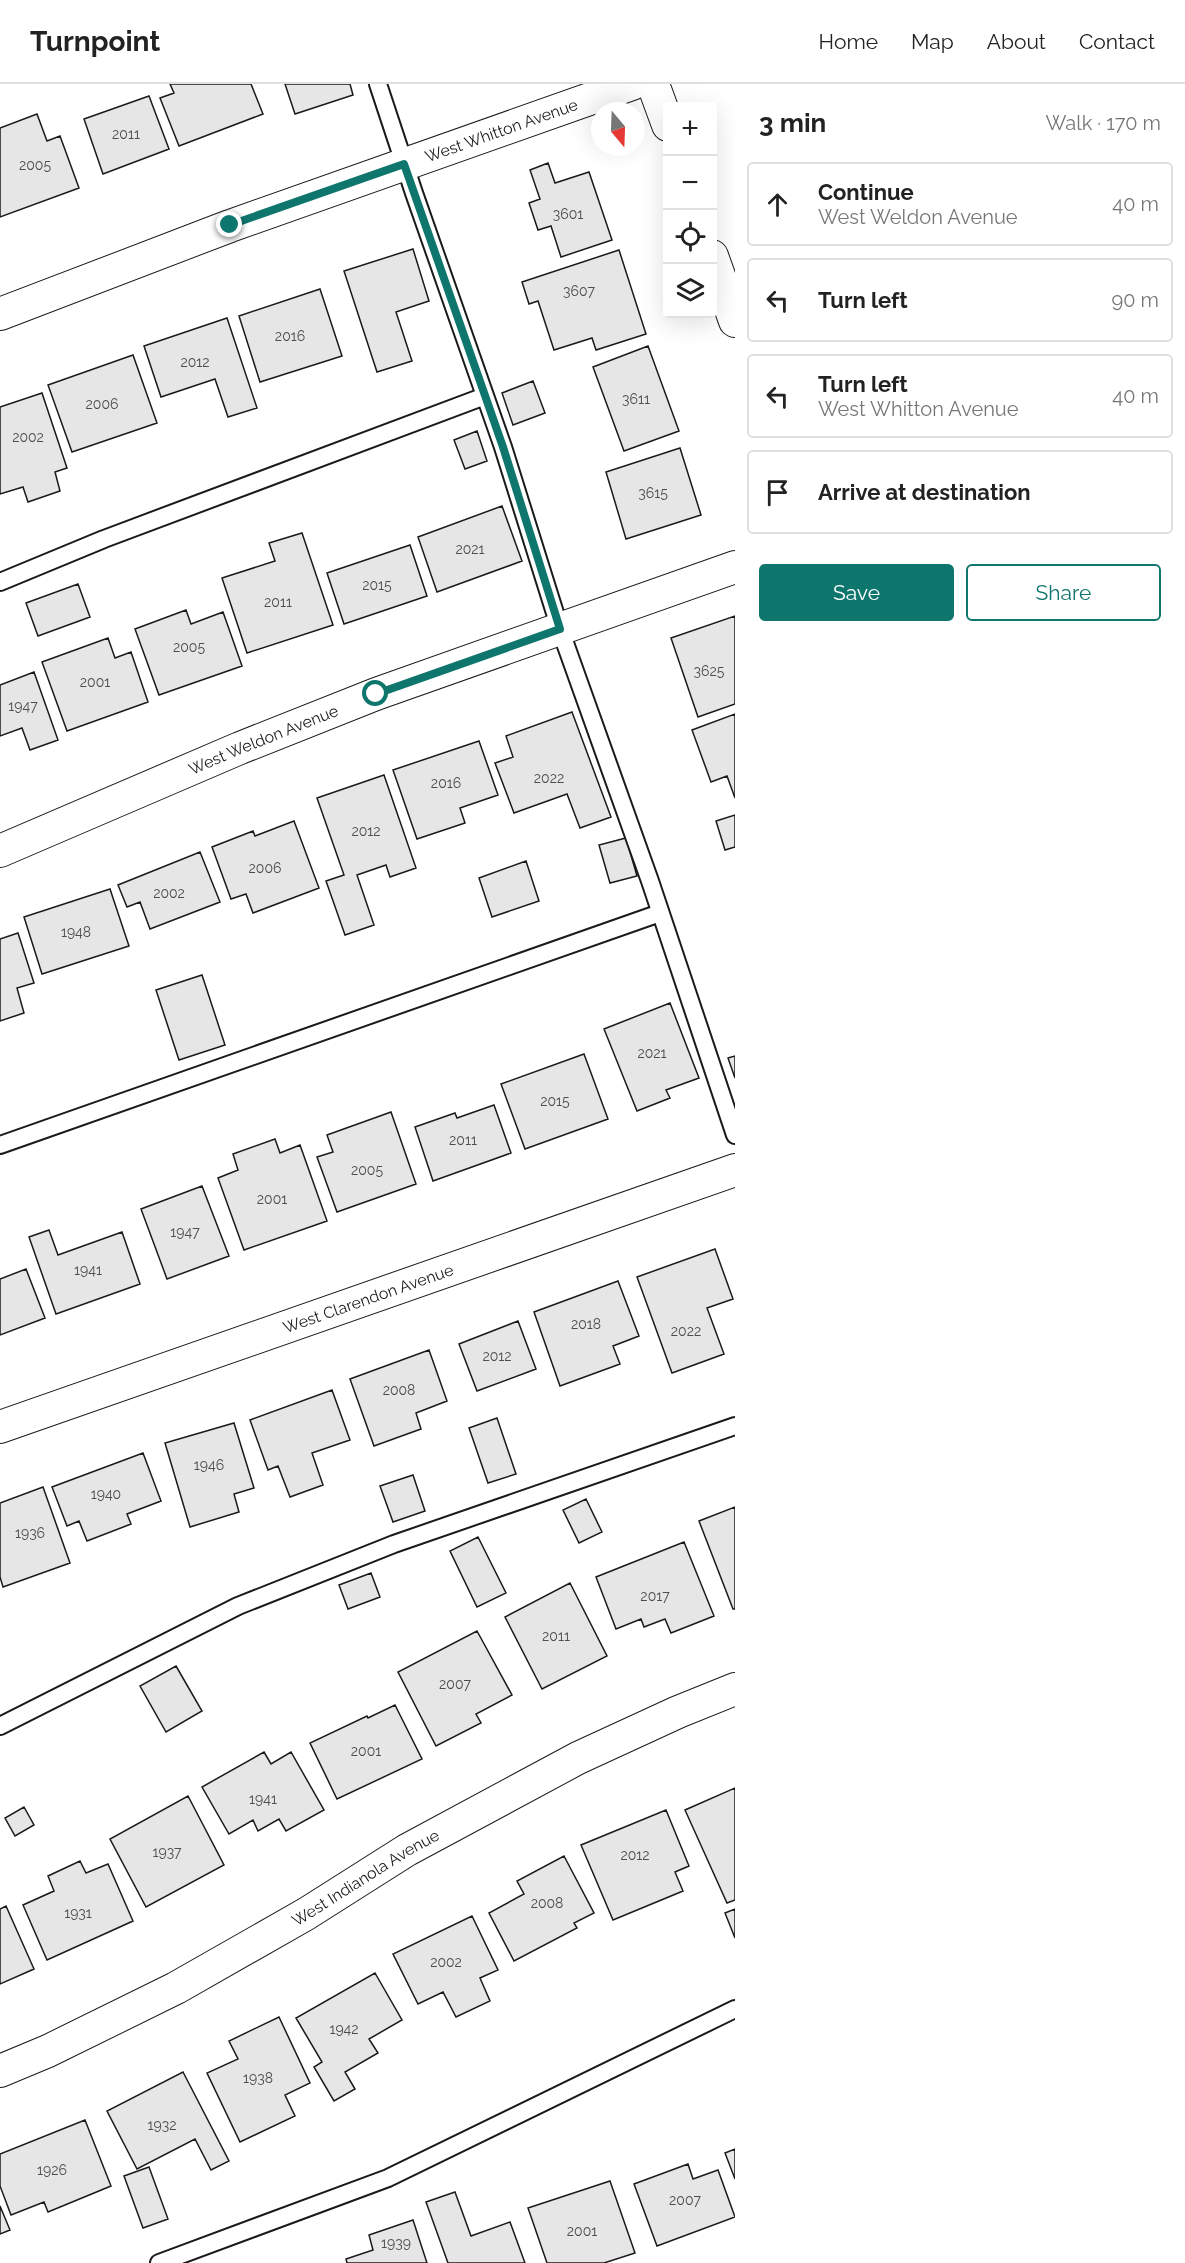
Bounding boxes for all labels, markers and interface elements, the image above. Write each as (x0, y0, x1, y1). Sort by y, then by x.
text: Turnpoint (30, 25, 160, 58)
text: Home (819, 29, 878, 54)
text: Map (911, 29, 954, 54)
text: About (987, 29, 1046, 54)
text: Contact (1079, 29, 1155, 54)
street label: West Whitton Avenue (422, 94, 580, 166)
north arrow (591, 102, 645, 156)
map controls (663, 102, 717, 318)
button: + (663, 102, 717, 156)
text: 3 min (759, 108, 826, 138)
text: Walk · 170 m (1045, 111, 1161, 135)
house number: 2011 (112, 126, 140, 142)
button: − (663, 156, 717, 210)
house number: 2005 (19, 157, 51, 173)
text: Continue (818, 179, 914, 205)
icon: ahead (761, 188, 794, 221)
text: 40 m (1112, 192, 1159, 216)
text: West Weldon Avenue (818, 205, 1018, 229)
house number: 3601 (553, 206, 583, 222)
button: locate (663, 210, 717, 264)
route end (216, 211, 242, 237)
button: layers (663, 264, 717, 318)
house number: 3607 (563, 283, 595, 299)
icon: left (761, 284, 794, 317)
text: Turn left (818, 287, 908, 313)
text: 90 m (1112, 288, 1159, 312)
house number: 2016 (275, 328, 305, 344)
house number: 2012 (180, 354, 210, 370)
text: Turn left (818, 371, 908, 397)
icon: left (761, 380, 794, 413)
text: 40 m (1112, 384, 1159, 408)
house number: 3611 (622, 391, 650, 407)
house number: 2006 (86, 396, 118, 412)
text: West Whitton Avenue (818, 397, 1018, 421)
house number: 2002 (12, 429, 44, 445)
icon: arrive (761, 476, 794, 509)
text: Arrive at destination (818, 479, 1031, 505)
house number: 3615 (638, 485, 668, 501)
house number: 2021 (455, 541, 485, 557)
button: Save (759, 564, 954, 621)
button: Share (966, 564, 1161, 621)
house number: 2015 (362, 577, 392, 593)
house number: 2011 (264, 594, 292, 610)
house number: 2005 (173, 639, 205, 655)
house number: 3625 (694, 663, 725, 679)
house number: 2001 (80, 674, 110, 690)
route start (362, 680, 388, 706)
house number: 1947 (8, 698, 38, 714)
street label: West Weldon Avenue (186, 701, 341, 778)
house number: 2022 (534, 770, 564, 786)
house number: 2016 (431, 775, 461, 791)
house number: 2012 (351, 823, 381, 839)
house number: 2006 (249, 860, 281, 876)
house number: 2002 (153, 885, 185, 901)
house number: 1948 (61, 924, 91, 940)
house number: 2021 (637, 1045, 667, 1061)
house number: 2015 (540, 1093, 570, 1109)
house number: 2011 (449, 1132, 477, 1148)
house number: 2005 (351, 1162, 383, 1178)
house number: 2001 (257, 1191, 287, 1207)
house number: 1947 (170, 1224, 200, 1240)
street label: West Clarendon Avenue (280, 1260, 456, 1337)
house number: 1941 (74, 1262, 102, 1278)
house number: 2018 (571, 1316, 601, 1332)
house number: 2022 (671, 1323, 701, 1339)
house number: 2012 (482, 1348, 512, 1364)
house number: 2008 (383, 1382, 415, 1398)
house number: 1946 (194, 1457, 224, 1473)
house number: 1940 (91, 1486, 121, 1502)
house number: 1936 (15, 1525, 45, 1541)
house number: 2017 (640, 1588, 670, 1604)
house number: 2011 (542, 1628, 570, 1644)
house number: 2007 (439, 1676, 471, 1692)
house number: 2001 (351, 1743, 381, 1759)
house number: 1941 (249, 1791, 277, 1807)
street label: West Indianola Avenue (288, 1825, 442, 1930)
house number: 1937 (152, 1844, 182, 1860)
house number: 2012 (620, 1847, 650, 1863)
house number: 2008 (531, 1895, 563, 1911)
house number: 1931 (64, 1905, 92, 1921)
house number: 2002 (430, 1954, 462, 1970)
house number: 1942 (329, 2021, 359, 2037)
house number: 1938 (243, 2070, 273, 2086)
house number: 1932 (148, 2117, 176, 2133)
house number: 1926 (37, 2162, 67, 2178)
house number: 2007 (669, 2192, 701, 2208)
house number: 2001 (567, 2223, 597, 2239)
house number: 1939 (381, 2235, 411, 2251)

